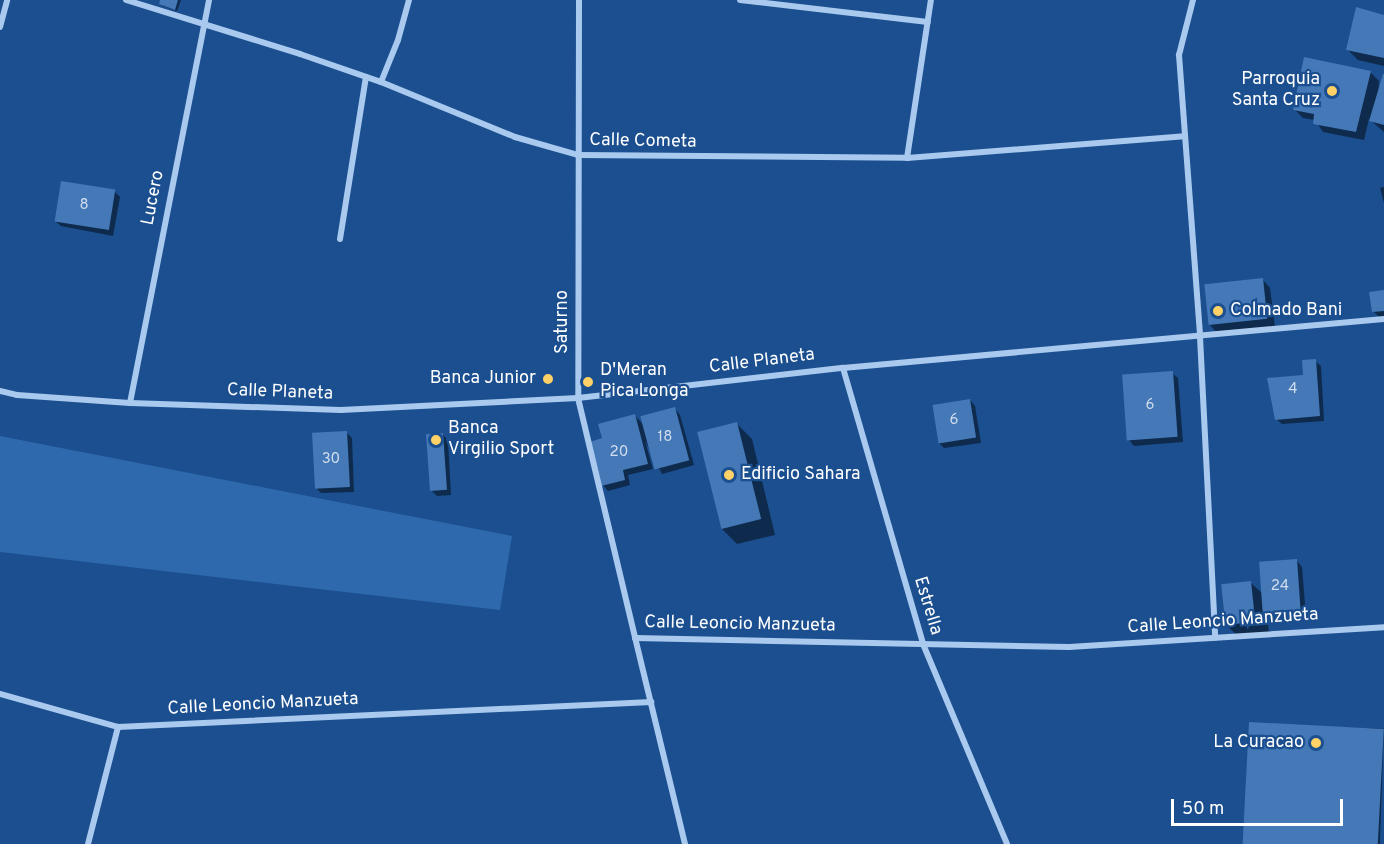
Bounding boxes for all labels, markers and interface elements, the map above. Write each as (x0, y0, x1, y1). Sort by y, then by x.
place label: Parroquia Santa Cruz (1232, 70, 1320, 112)
marker: Parroquia Santa Cruz (1325, 84, 1339, 98)
street label: Calle Cometa (589, 130, 697, 154)
street label: Lucero (138, 169, 170, 227)
house number: 8 (79, 197, 89, 215)
street label: Saturno (552, 290, 574, 354)
place label: Colmado Bani (1230, 300, 1342, 322)
marker: Colmado Bani (1211, 304, 1225, 318)
street label: Calle Planeta (708, 345, 816, 379)
place label: D'Meran Pica Longa (600, 361, 689, 404)
place label: Banca Junior (430, 368, 536, 390)
marker: Banca Junior (541, 372, 555, 386)
marker: D'Meran Pica Longa (581, 375, 595, 389)
street label: Calle Planeta (227, 380, 333, 406)
house number: 4 (1288, 381, 1298, 399)
house number: 6 (1146, 397, 1154, 415)
house number: 6 (950, 412, 958, 430)
place label: Banca Virgilio Sport (448, 419, 554, 462)
house number: 18 (658, 429, 672, 447)
marker: Banca Virgilio Sport (429, 433, 443, 447)
house number: 20 (610, 444, 628, 462)
house number: 30 (322, 451, 340, 469)
place label: Edificio Sahara (741, 464, 861, 486)
marker: Edificio Sahara (722, 468, 736, 482)
street label: Estrella (908, 574, 946, 638)
house number: 24 (1271, 578, 1289, 596)
street label: Calle Leoncio Manzueta (1127, 605, 1319, 639)
street label: Calle Leoncio Manzueta (644, 613, 836, 637)
street label: Calle Leoncio Manzueta (167, 689, 359, 721)
place label: La Curacao (1213, 732, 1304, 754)
marker: La Curacao (1309, 736, 1323, 750)
scale bar (1174, 787, 1346, 825)
text: 50 m (1182, 798, 1224, 821)

